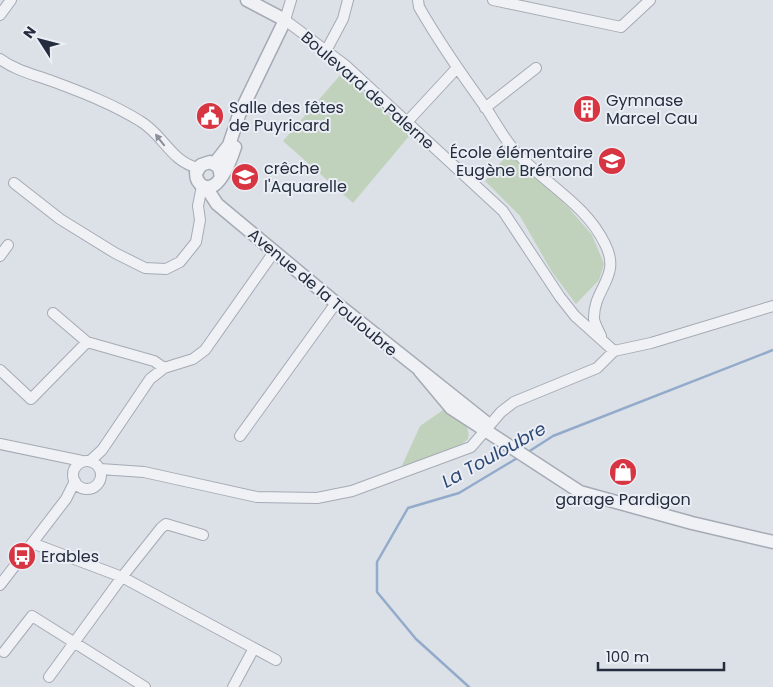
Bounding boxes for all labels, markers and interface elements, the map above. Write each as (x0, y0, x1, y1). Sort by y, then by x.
north arrow (15, 15, 65, 65)
text: N (18, 22, 41, 42)
street label: Boulevard de Palerne (296, 26, 439, 155)
place label: Gymnase Marcel Cau (606, 89, 698, 130)
building icon: Gymnase Marcel Cau (572, 94, 602, 124)
place label: Salle des fêtes de Puyricard (229, 96, 344, 137)
public building icon: Salle des fêtes de Puyricard (195, 101, 225, 131)
one-way arrow (155, 133, 165, 146)
place label: École élémentaire Eugène Brémond (450, 141, 593, 182)
school or university icon: École élémentaire Eugène Brémond (597, 146, 627, 176)
place label: crêche l'Aquarelle (264, 157, 347, 198)
school or university icon: crêche l'Aquarelle (230, 162, 260, 192)
street label: Avenue de la Touloubre (243, 223, 402, 362)
water label: La Touloubre (437, 416, 550, 494)
shop icon: garage Pardigon (608, 457, 638, 487)
place label: garage Pardigon (555, 488, 691, 511)
bus stop icon: Erables (7, 541, 37, 571)
place label: Erables (41, 545, 99, 568)
scale bar (598, 640, 724, 672)
text: 100 m (606, 646, 649, 667)

